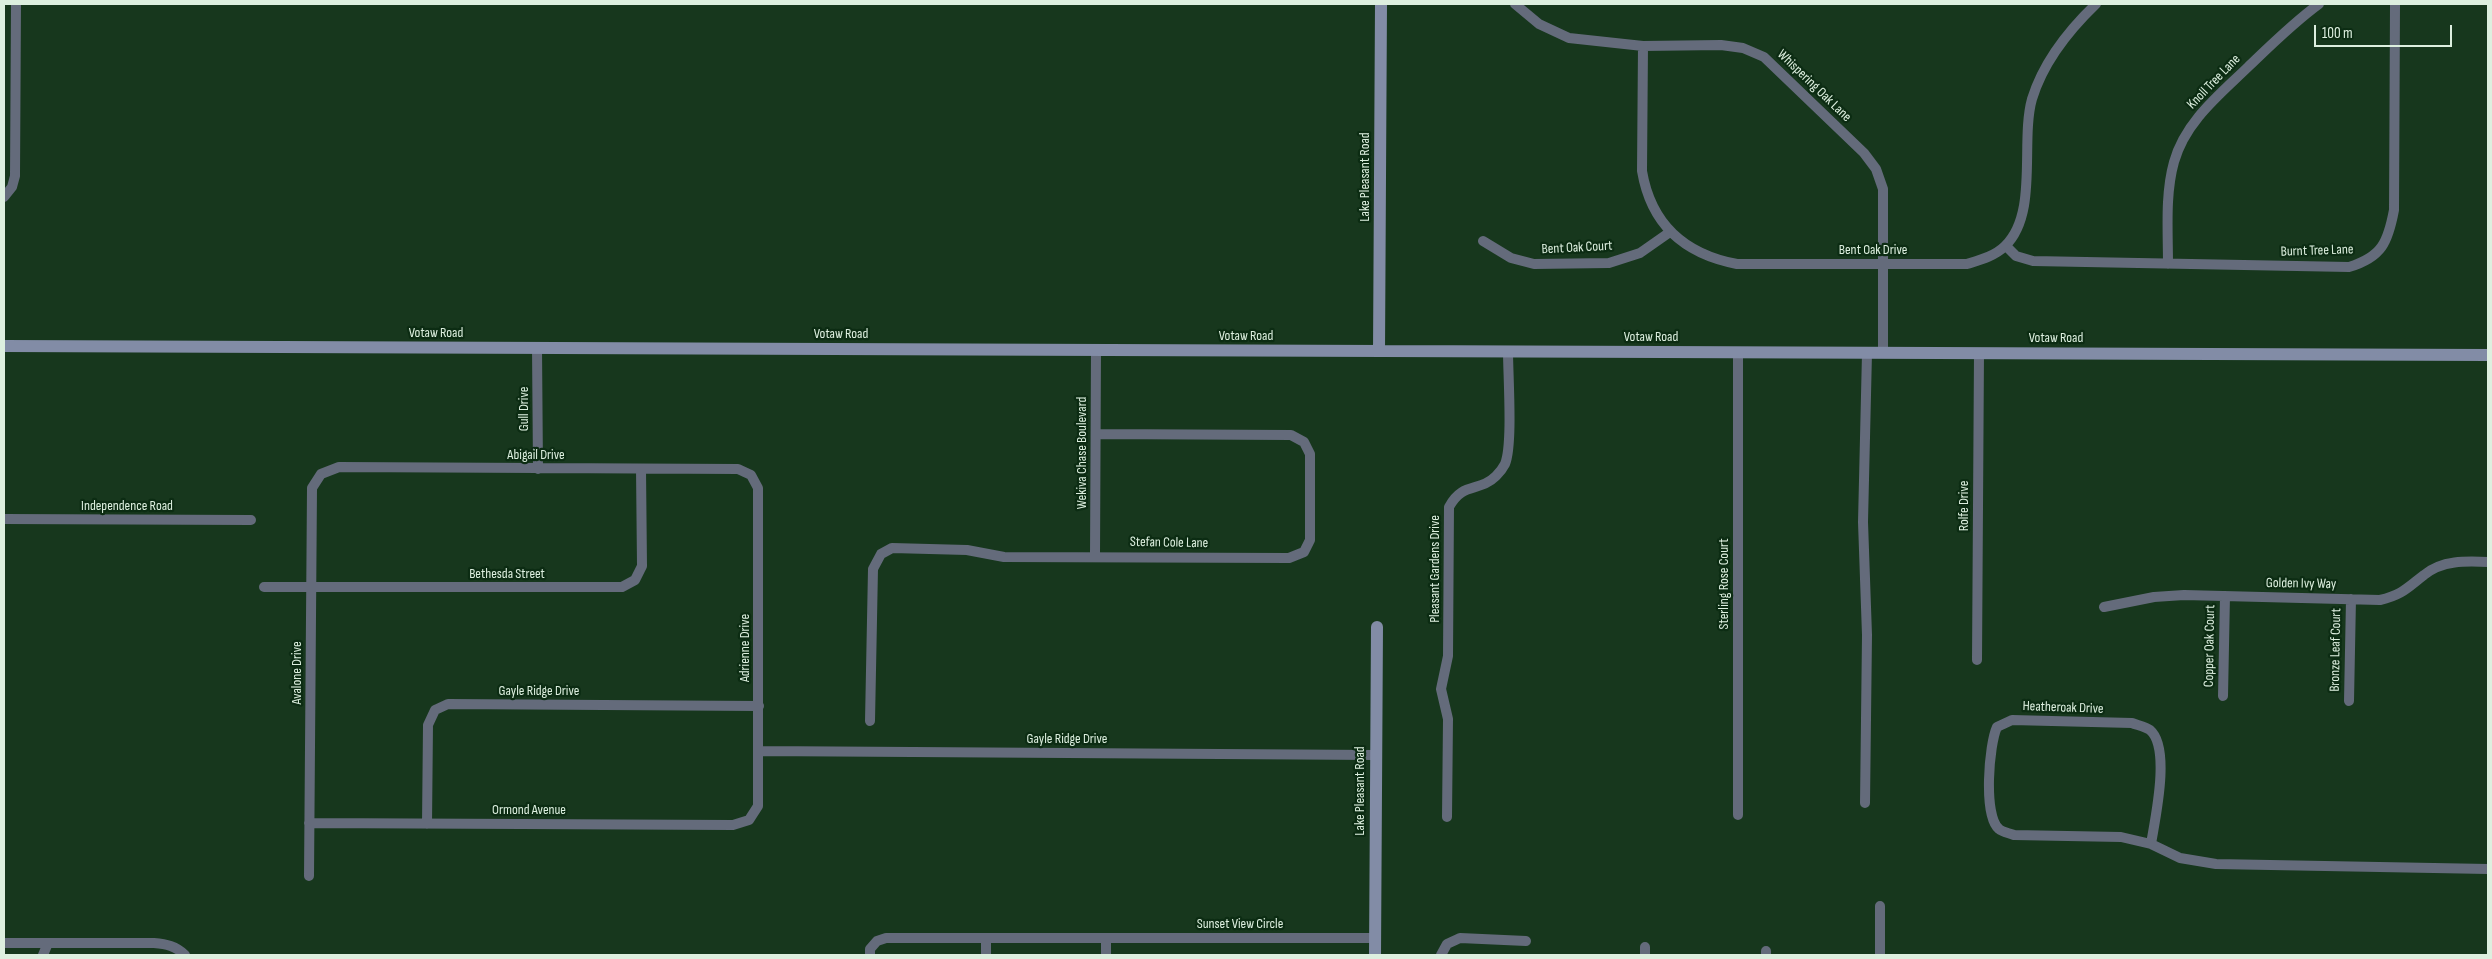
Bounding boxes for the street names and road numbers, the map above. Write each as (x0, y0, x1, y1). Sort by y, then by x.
street label: Whispering Oak Lane (1773, 46, 1855, 126)
street label: Knoll Tree Lane (2184, 51, 2244, 113)
street label: Lake Pleasant Road (1357, 132, 1373, 222)
street label: Bent Oak Court (1541, 238, 1613, 258)
street label: Burnt Tree Lane (2280, 241, 2354, 261)
street label: Bent Oak Drive (1839, 242, 1907, 258)
street label: Votaw Road (409, 325, 463, 341)
street label: Votaw Road (814, 326, 868, 342)
street label: Votaw Road (1219, 328, 1273, 344)
street label: Votaw Road (1624, 329, 1678, 345)
street label: Votaw Road (2029, 330, 2083, 346)
street label: Gull Drive (516, 387, 532, 431)
street label: Wekiva Chase Boulevard (1074, 397, 1090, 509)
street label: Abigail Drive (507, 447, 565, 463)
street label: Rolfe Drive (1956, 481, 1972, 531)
street label: Independence Road (81, 498, 173, 514)
street label: Pleasant Gardens Drive (1427, 515, 1443, 623)
street label: Stefan Cole Lane (1130, 534, 1208, 552)
street label: Sterling Rose Court (1716, 539, 1732, 629)
street label: Bethesda Street (469, 566, 545, 582)
street label: Golden Ivy Way (2266, 575, 2336, 593)
street label: Copper Oak Court (2201, 605, 2219, 687)
street label: Bronze Leaf Court (2327, 608, 2345, 692)
street label: Adrienne Drive (737, 614, 753, 682)
street label: Avalone Drive (289, 641, 305, 705)
street label: Gayle Ridge Drive (499, 683, 579, 699)
street label: Heatheroak Drive (2022, 698, 2104, 718)
street label: Gayle Ridge Drive (1027, 731, 1107, 747)
street label: Lake Pleasant Road (1352, 746, 1368, 836)
street label: Ormond Avenue (492, 802, 566, 818)
street label: Sunset View Circle (1197, 916, 1283, 932)

